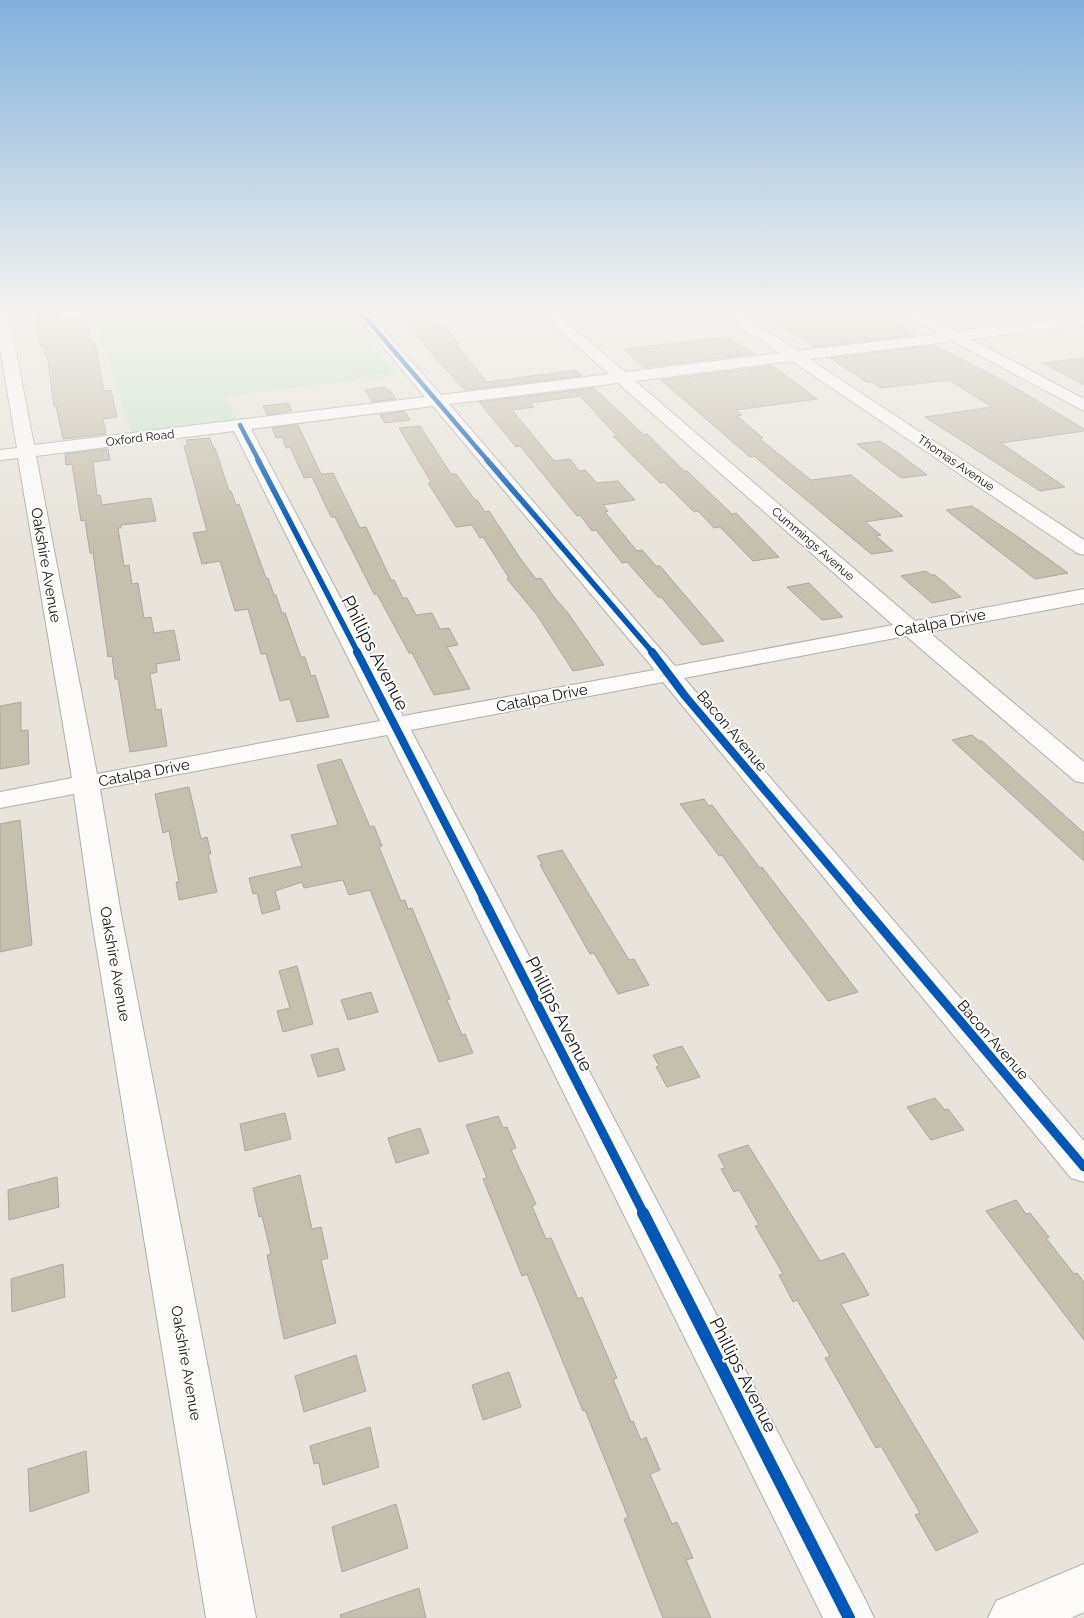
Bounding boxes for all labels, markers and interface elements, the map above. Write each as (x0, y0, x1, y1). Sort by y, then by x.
street label: Oxford Road (105, 427, 175, 449)
street label: Thomas Avenue (915, 432, 997, 494)
street label: Cummings Avenue (769, 504, 857, 584)
street label: Oakshire Avenue (27, 506, 65, 624)
street label: Phillips Avenue (337, 592, 414, 714)
street label: Catalpa Drive (893, 605, 987, 641)
street label: Catalpa Drive (495, 680, 589, 716)
street label: Bacon Avenue (693, 687, 771, 775)
street label: Catalpa Drive (97, 755, 191, 791)
street label: Oakshire Avenue (96, 905, 134, 1023)
street label: Phillips Avenue (521, 953, 598, 1075)
street label: Bacon Avenue (953, 996, 1033, 1084)
street label: Oakshire Avenue (167, 1304, 205, 1422)
street label: Phillips Avenue (705, 1314, 782, 1436)

